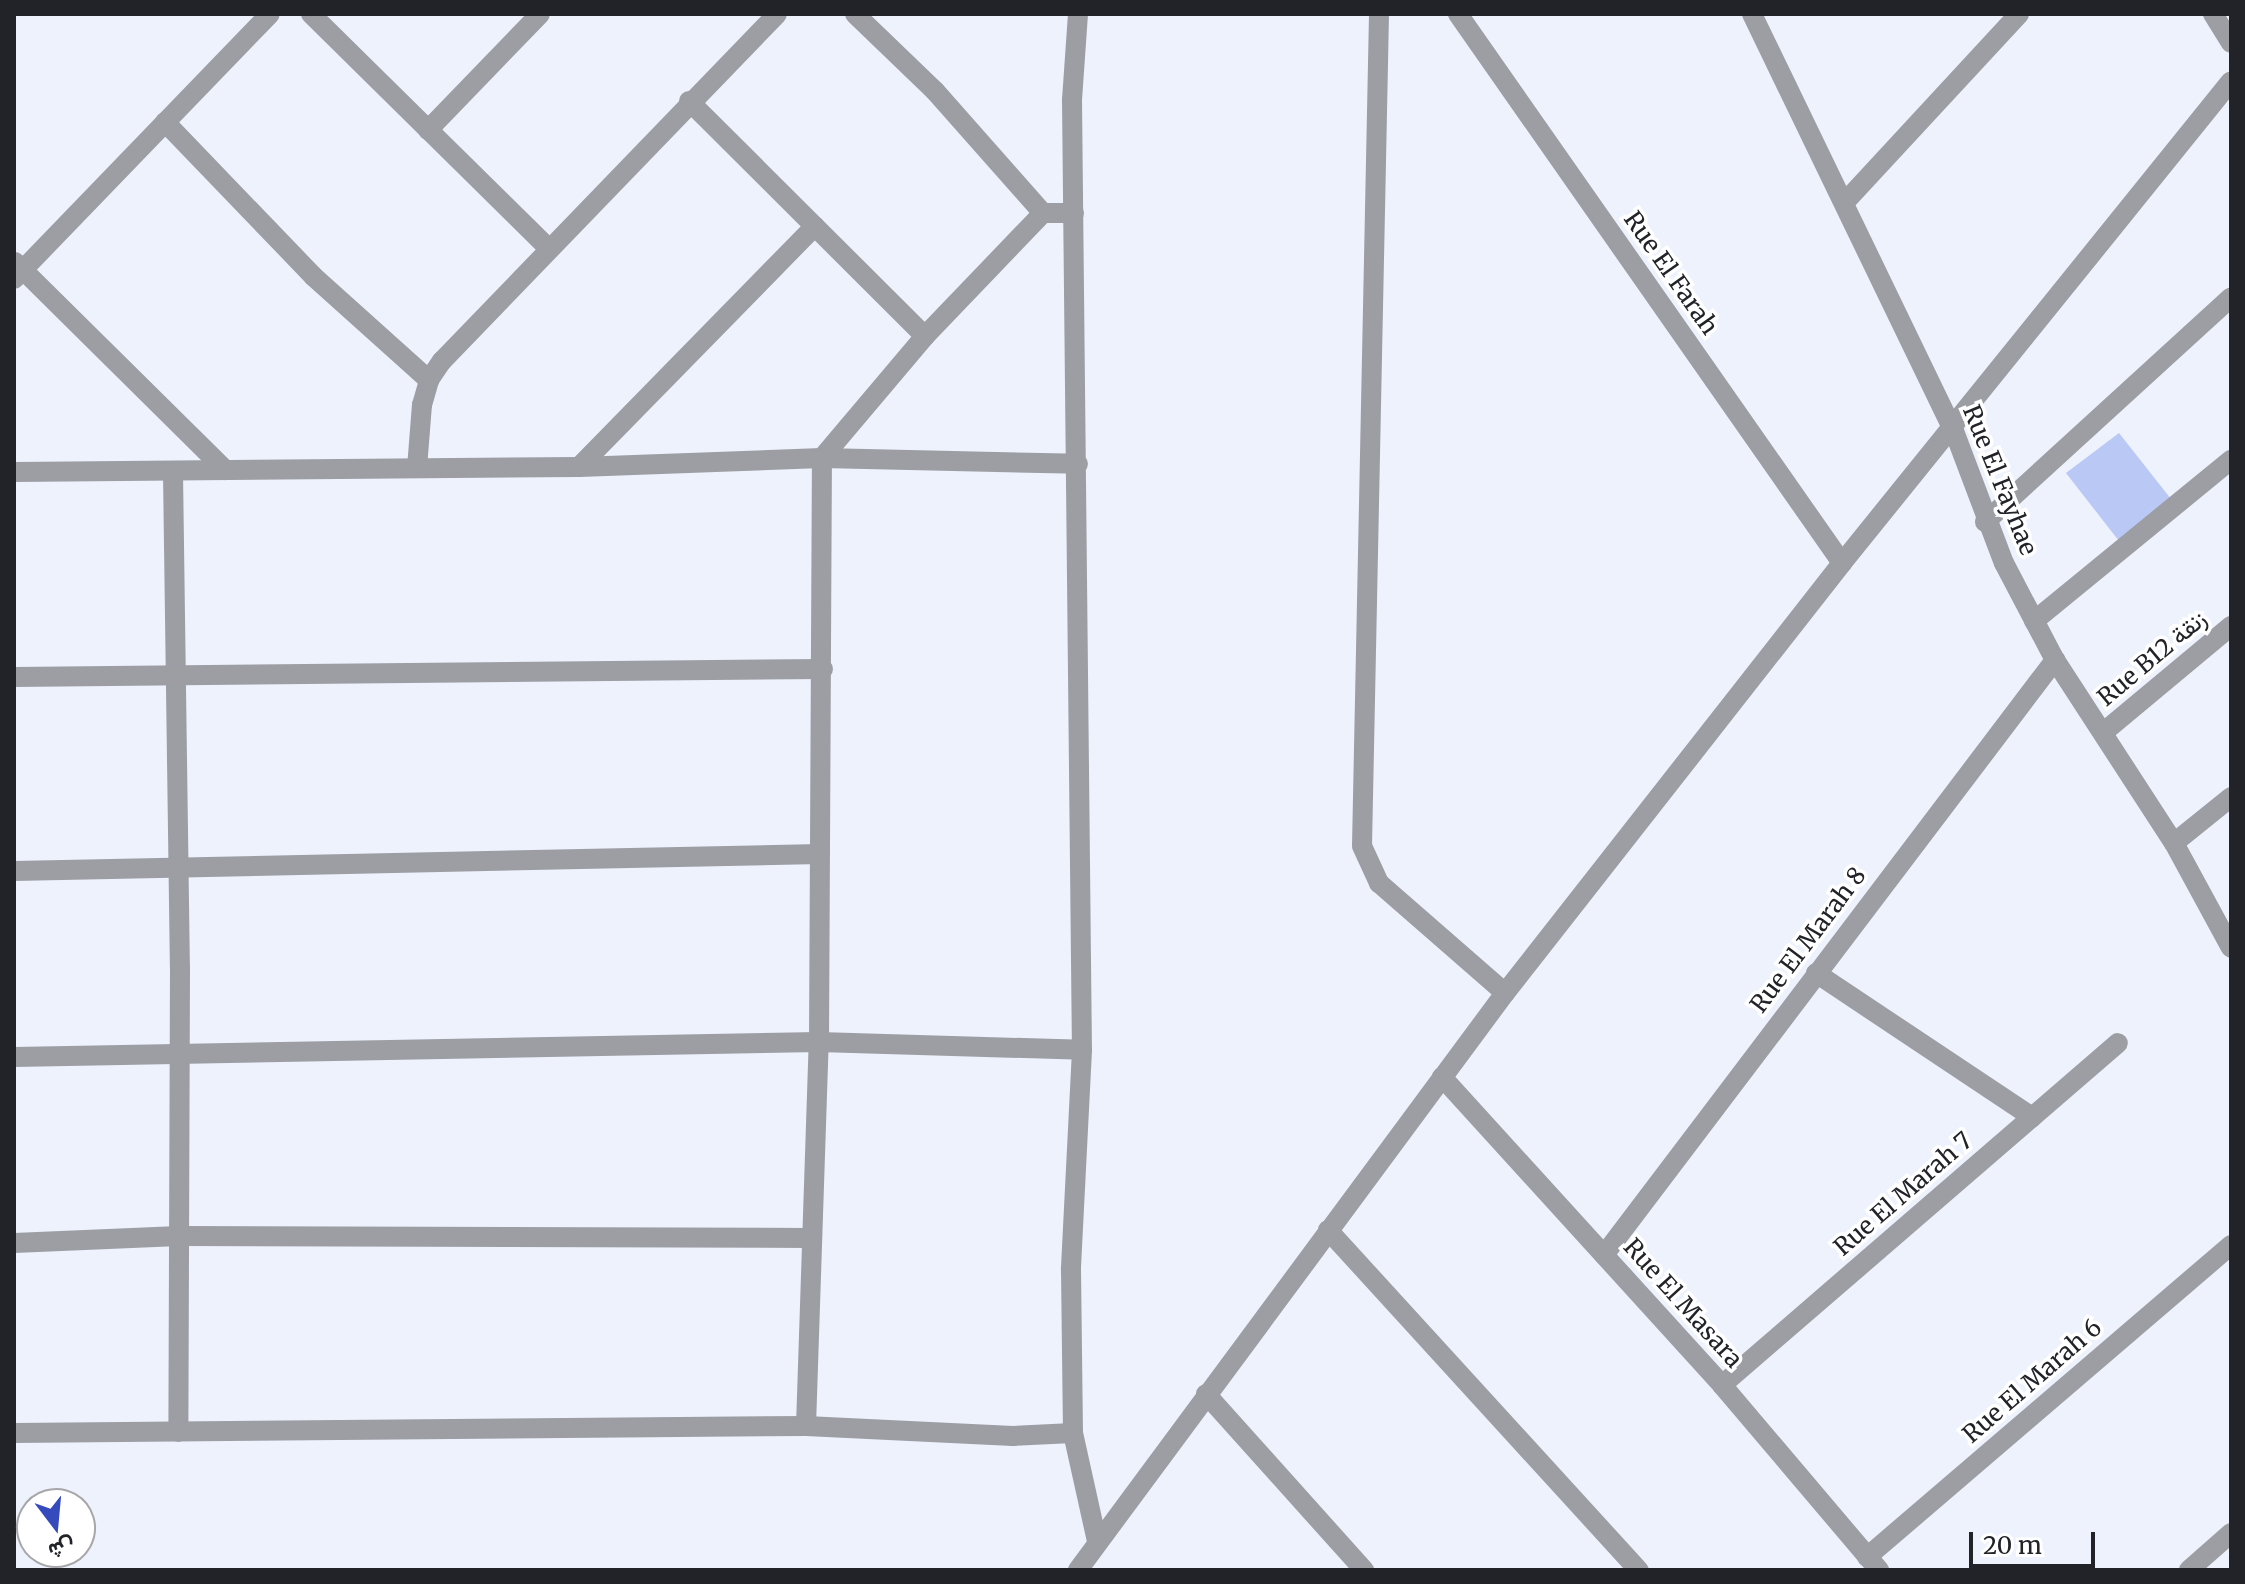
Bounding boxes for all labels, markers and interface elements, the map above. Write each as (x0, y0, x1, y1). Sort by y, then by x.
street label: Rue El Farah (1618, 206, 1724, 340)
street label: Rue El Fayhae (1957, 401, 2043, 559)
street label: Rue B12 زنقة (2092, 604, 2212, 712)
street label: Rue El Marah 8 (1744, 862, 1872, 1018)
street label: Rue El Marah 7 (1828, 1126, 1978, 1262)
street label: Rue El Masara (1618, 1233, 1748, 1373)
street label: Rue El Marah 6 (1957, 1313, 2107, 1449)
north arrow (16, 1488, 96, 1568)
scale bar (1973, 1516, 2099, 1566)
text: 20 m (1983, 1530, 2042, 1561)
text: ش (45, 1532, 79, 1566)

